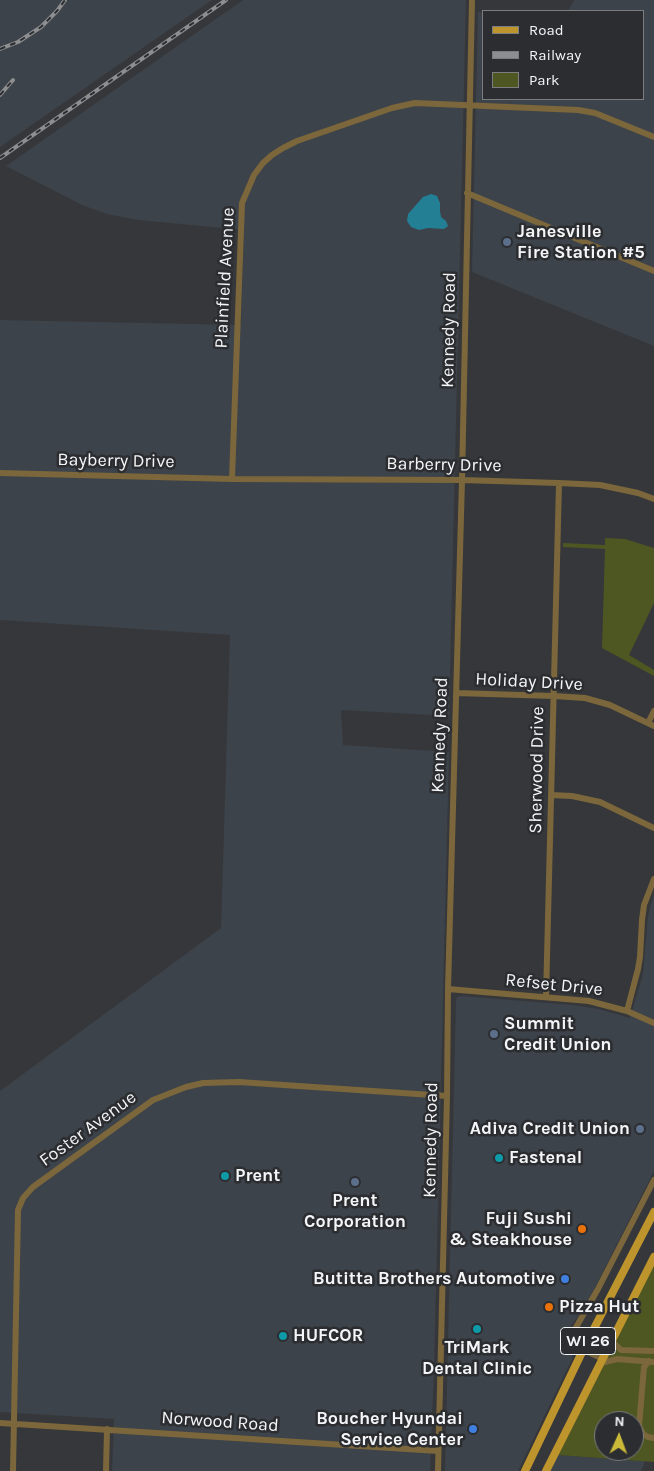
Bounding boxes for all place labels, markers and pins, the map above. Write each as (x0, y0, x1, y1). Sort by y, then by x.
place label: Janesville Fire Station #5 (517, 221, 645, 264)
marker: Janesville Fire Station #5 (501, 236, 513, 248)
place label: Summit Credit Union (504, 1013, 612, 1056)
marker: Summit Credit Union (488, 1028, 500, 1040)
place label: Adiva Credit Union (470, 1118, 630, 1140)
marker: Adiva Credit Union (634, 1123, 646, 1135)
place label: Fastenal (509, 1147, 582, 1169)
marker: Fastenal (493, 1152, 505, 1164)
place label: Prent (235, 1165, 280, 1187)
marker: Prent (219, 1170, 231, 1182)
marker: Prent Corporation (349, 1176, 361, 1188)
place label: Prent Corporation (304, 1190, 406, 1232)
place label: Fuji Sushi & Steakhouse (449, 1208, 572, 1250)
marker: Fuji Sushi & Steakhouse (576, 1223, 588, 1235)
place label: Butitta Brothers Automotive (313, 1268, 555, 1290)
marker: Butitta Brothers Automotive (559, 1273, 571, 1285)
place label: Pizza Hut (559, 1296, 639, 1318)
marker: Pizza Hut (543, 1301, 555, 1313)
marker: TriMark Dental Clinic (471, 1323, 483, 1335)
place label: HUFCOR (293, 1325, 363, 1347)
marker: HUFCOR (277, 1330, 289, 1342)
place label: TriMark Dental Clinic (422, 1337, 532, 1380)
place label: Boucher Hyundai Service Center (316, 1408, 463, 1450)
marker: Boucher Hyundai Service Center (467, 1423, 479, 1435)

